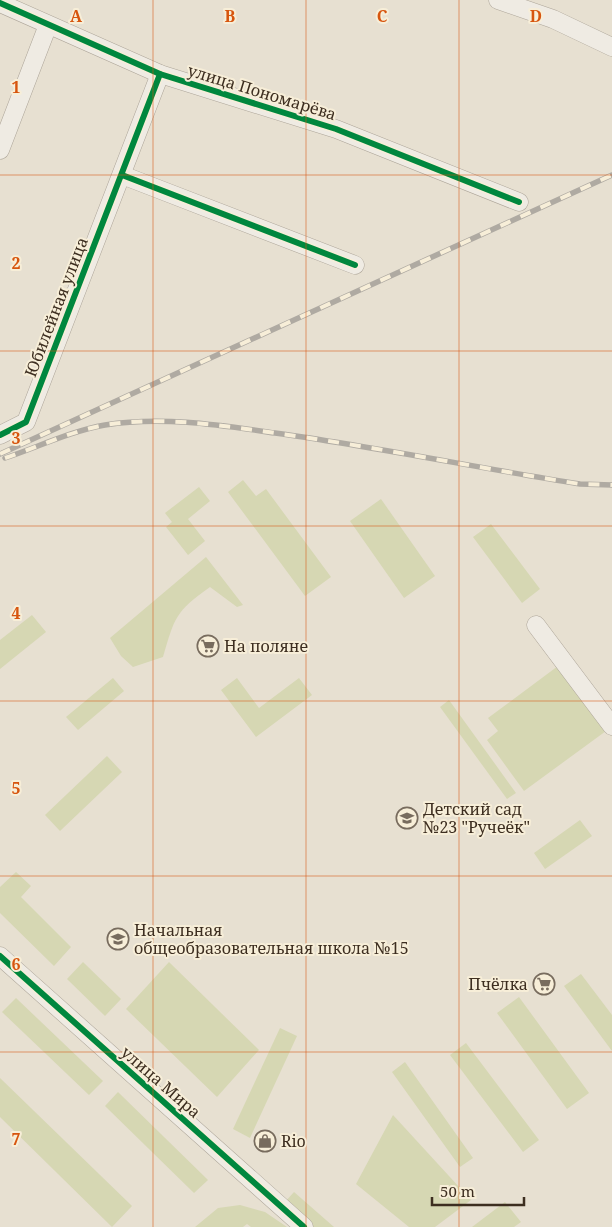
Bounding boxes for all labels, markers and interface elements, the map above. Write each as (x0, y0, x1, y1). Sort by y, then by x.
text: A (70, 5, 83, 27)
text: B (225, 5, 236, 27)
text: C (377, 5, 388, 27)
text: D (530, 5, 542, 27)
street label: улица Пономарёва (185, 59, 339, 125)
text: 1 (11, 76, 21, 98)
street label: Юбилейная улица (19, 234, 93, 380)
text: 2 (11, 252, 21, 274)
text: 3 (11, 427, 21, 449)
text: 4 (11, 602, 21, 624)
supermarket icon: На поляне (196, 634, 220, 658)
place label: На поляне (224, 635, 308, 657)
text: 5 (11, 777, 21, 799)
place label: Детский сад №23 "Ручеёк" (423, 798, 530, 838)
school or university icon: Детский сад №23 "Ручеёк" (395, 806, 419, 830)
place label: Начальная общеобразовательная школа №15 (134, 919, 409, 959)
school or university icon: Начальная общеобразовательная школа №15 (106, 927, 130, 951)
text: 6 (11, 953, 21, 975)
supermarket icon: Пчёлка (532, 972, 556, 996)
place label: Пчёлка (468, 973, 528, 995)
street label: улица Мира (116, 1041, 206, 1123)
text: 7 (11, 1128, 21, 1150)
shop icon: Rio (253, 1129, 277, 1153)
place label: Rio (281, 1130, 306, 1152)
scale bar (432, 1174, 524, 1206)
text: 50 m (440, 1181, 475, 1201)

